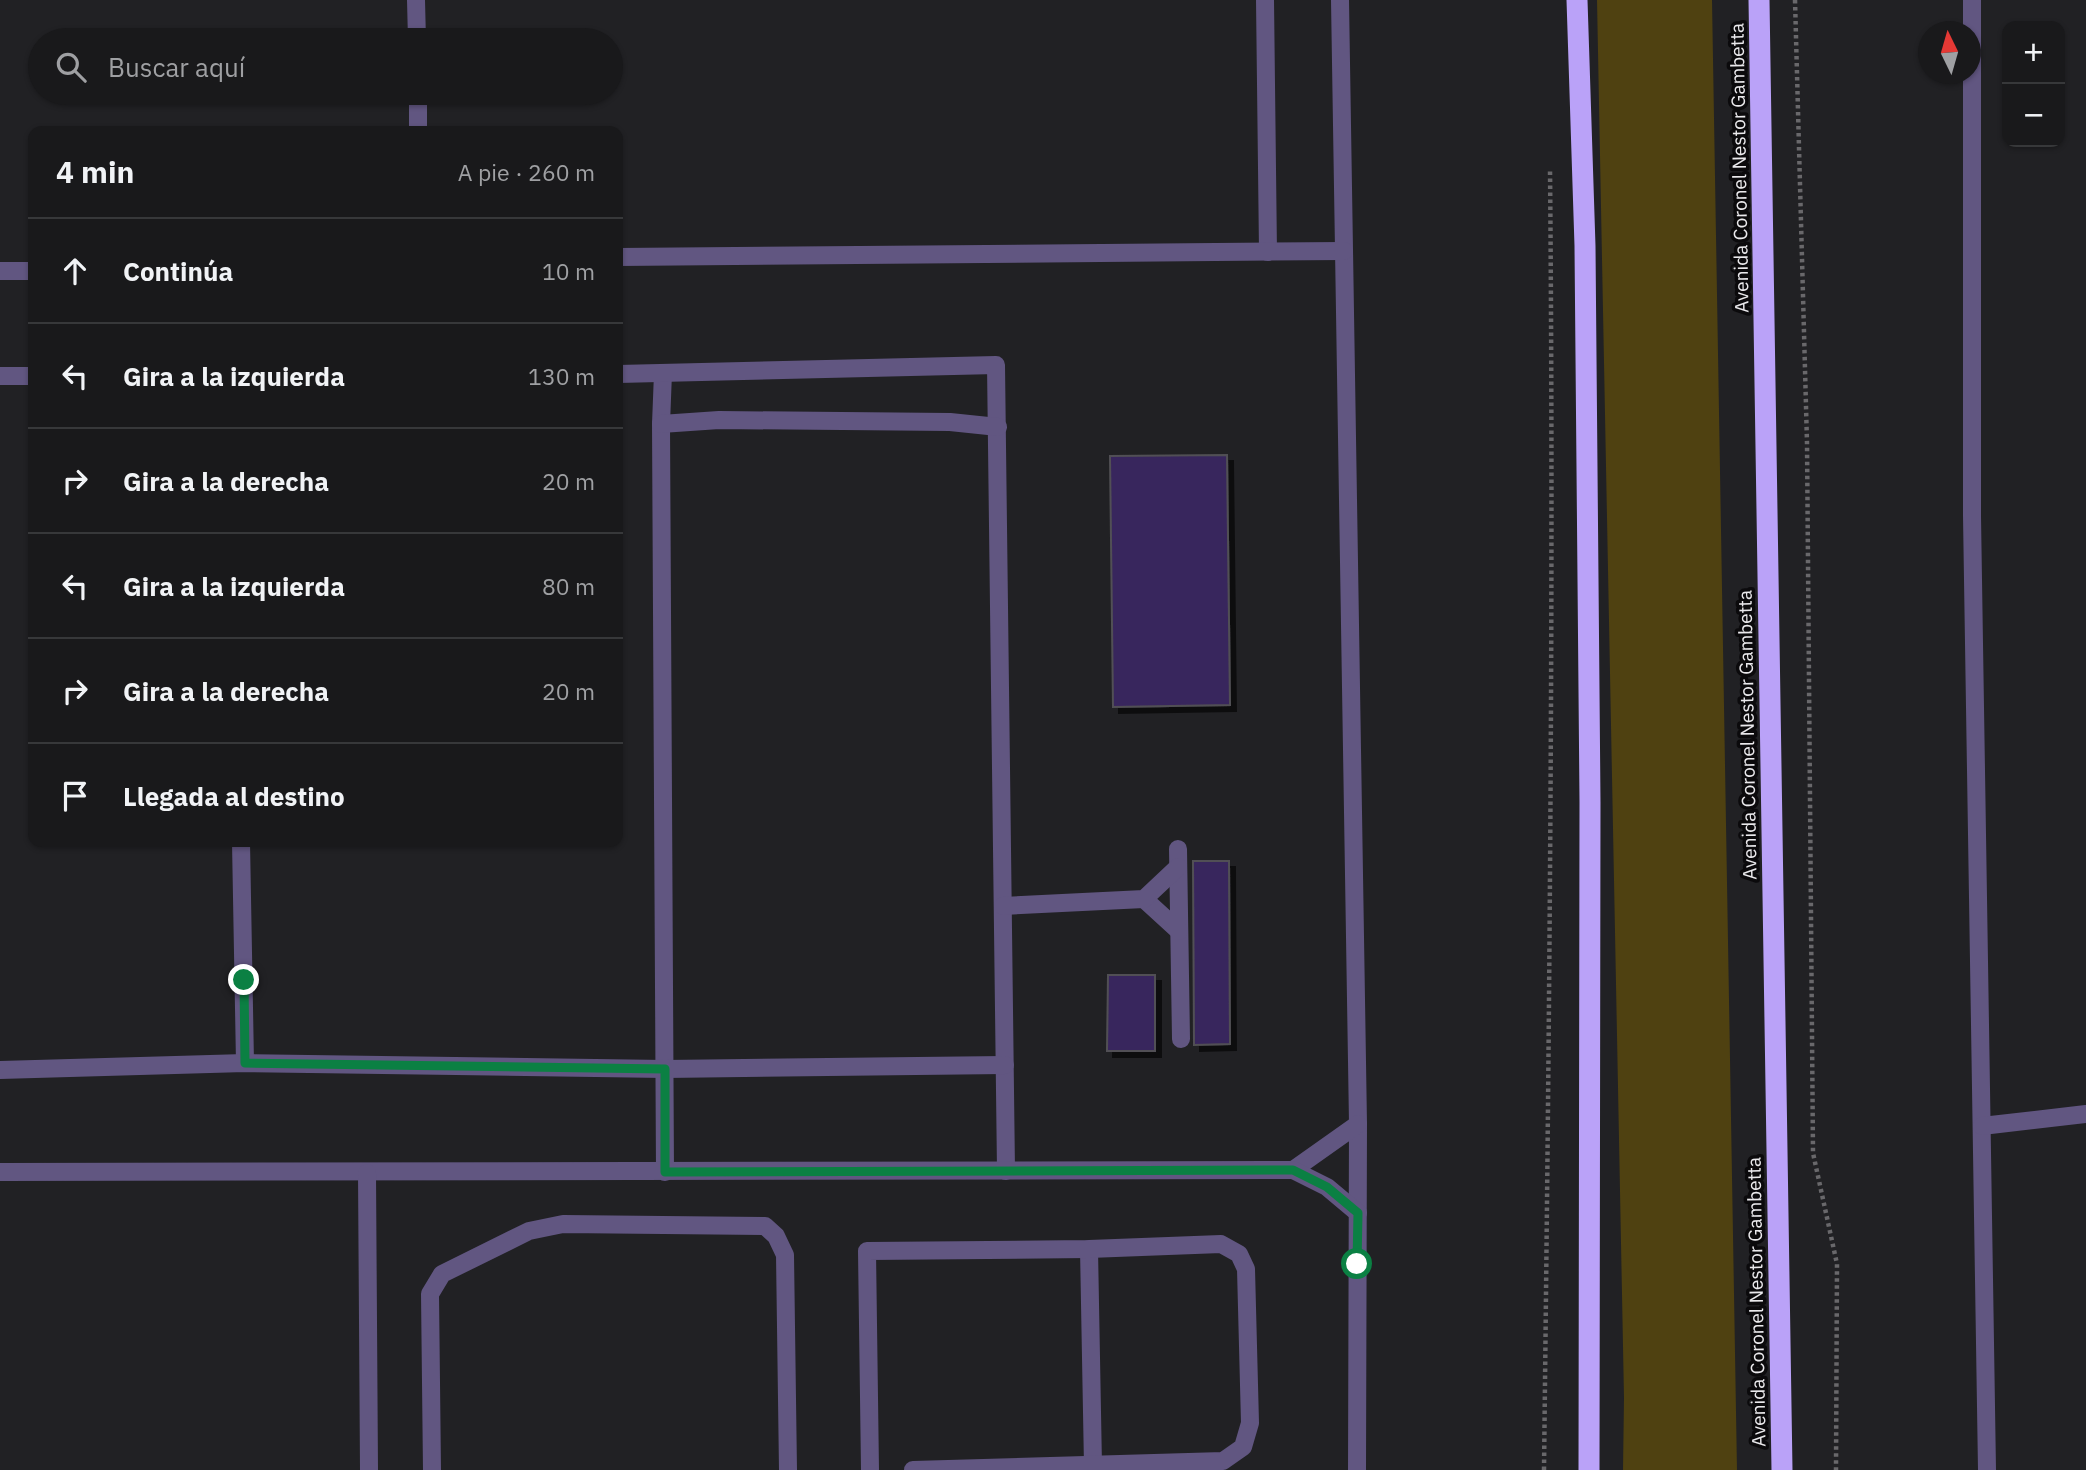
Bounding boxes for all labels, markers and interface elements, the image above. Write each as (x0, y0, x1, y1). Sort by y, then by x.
north arrow (1918, 21, 1981, 84)
map controls (2002, 21, 2065, 147)
button: + (2002, 21, 2065, 84)
street label: Avenida Coronel Nestor Gambetta (1724, 23, 1754, 313)
search box (28, 28, 623, 105)
icon: search (52, 48, 90, 86)
text: Buscar aquí (108, 50, 245, 84)
button: − (2002, 84, 2065, 147)
text: 4 min (56, 152, 134, 191)
text: A pie · 260 m (458, 157, 595, 187)
icon: ahead (56, 252, 94, 290)
text: Continúa (123, 254, 233, 288)
text: 10 m (542, 256, 595, 286)
icon: left (56, 357, 94, 395)
text: Gira a la izquierda (123, 359, 345, 393)
text: 130 m (528, 361, 595, 391)
icon: right (56, 462, 94, 500)
text: Gira a la derecha (123, 464, 329, 498)
text: 20 m (542, 466, 595, 496)
icon: left (56, 567, 94, 605)
text: Gira a la izquierda (123, 569, 345, 603)
text: 80 m (542, 571, 595, 601)
street label: Avenida Coronel Nestor Gambetta (1732, 590, 1762, 880)
icon: right (56, 672, 94, 710)
text: Gira a la derecha (123, 674, 329, 708)
text: 20 m (542, 676, 595, 706)
icon: arrive (56, 777, 94, 815)
text: Llegada al destino (123, 779, 345, 813)
route end (228, 964, 259, 995)
street label: Avenida Coronel Nestor Gambetta (1741, 1157, 1771, 1447)
route start (1341, 1248, 1372, 1279)

